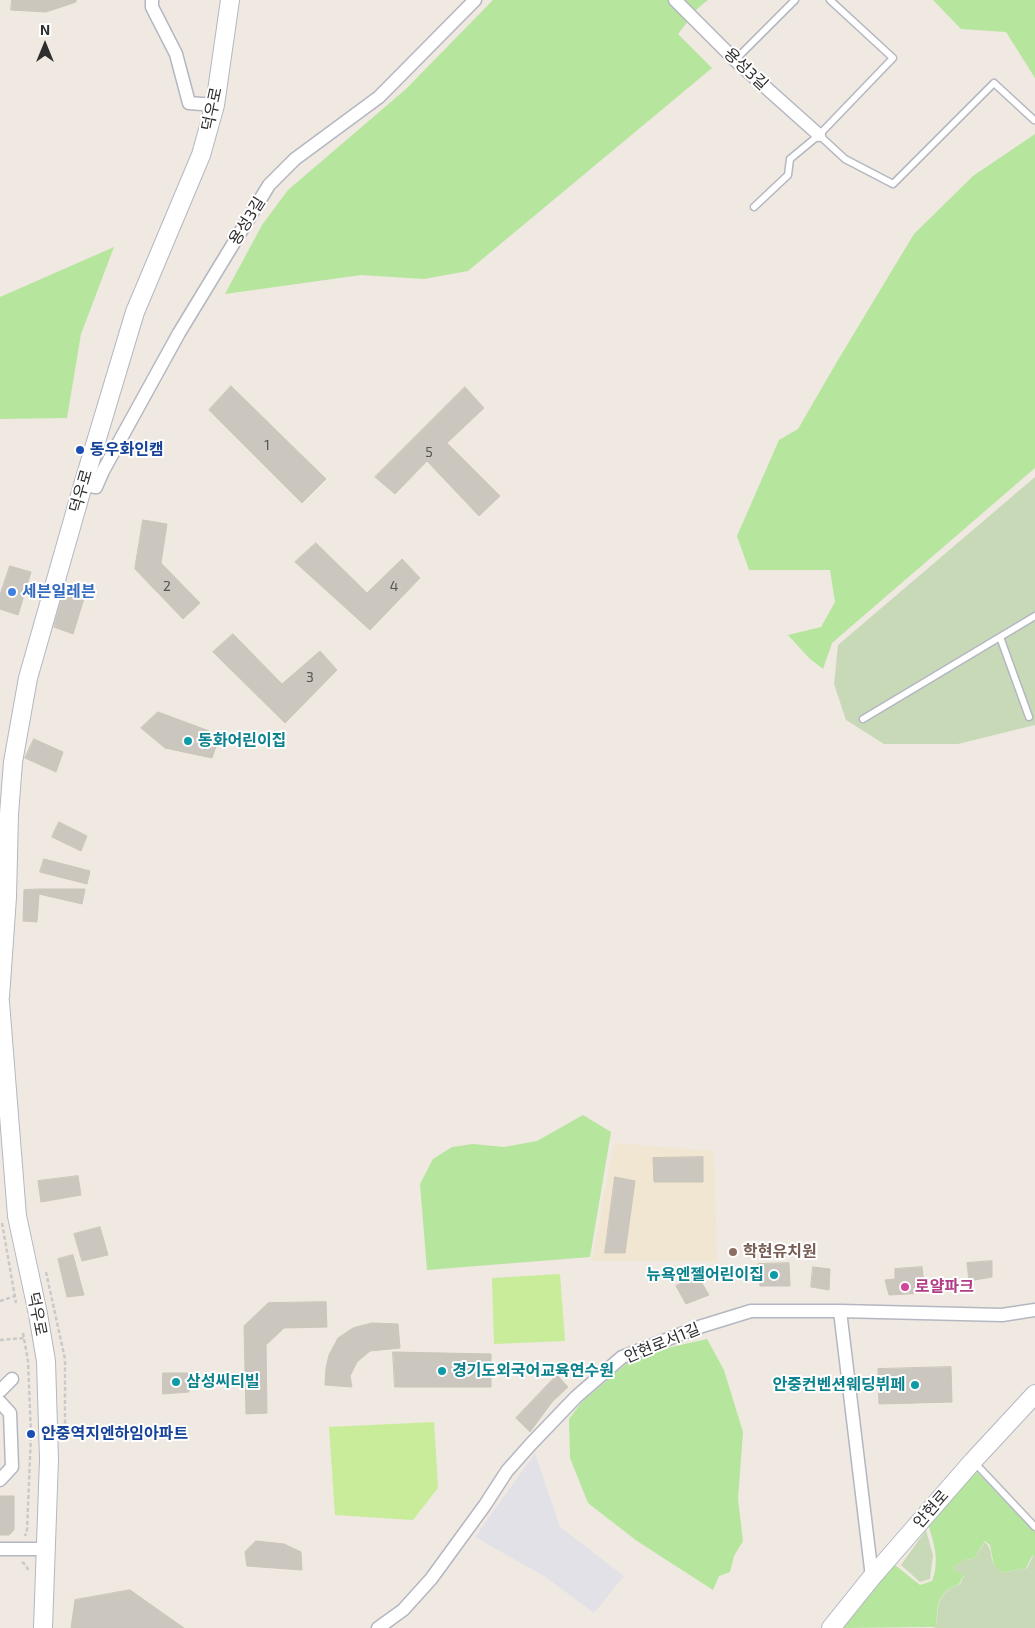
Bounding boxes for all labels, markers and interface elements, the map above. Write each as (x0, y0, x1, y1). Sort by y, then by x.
north arrow (20, 20, 70, 70)
text: N (40, 21, 50, 38)
street label: 용성3길 (720, 44, 772, 94)
street label: 덕우로 (198, 85, 226, 133)
street label: 용성3길 (225, 193, 269, 249)
house number: 1 (264, 437, 270, 453)
place label: 동우화인캠 (90, 440, 164, 460)
marker: 동우화인캠 (74, 444, 86, 456)
house number: 5 (425, 444, 433, 460)
street label: 덕우로 (66, 467, 96, 515)
house number: 2 (163, 578, 171, 594)
house number: 4 (390, 578, 398, 594)
place label: 세븐일레븐 (22, 582, 96, 602)
marker: 세븐일레븐 (6, 586, 18, 598)
house number: 3 (306, 669, 314, 685)
place label: 동화어린이집 (198, 731, 286, 751)
marker: 동화어린이집 (182, 735, 194, 747)
place label: 학현유치원 (743, 1242, 817, 1262)
marker: 학현유치원 (727, 1246, 739, 1258)
place label: 뉴욕엔젤어린이집 (646, 1265, 764, 1285)
marker: 뉴욕엔젤어린이집 (768, 1269, 780, 1281)
place label: 로얄파크 (915, 1277, 974, 1297)
marker: 로얄파크 (899, 1281, 911, 1293)
street label: 덕우로 (23, 1290, 51, 1338)
street label: 안현로서1길 (621, 1319, 703, 1367)
place label: 경기도외국어교육연수원 (452, 1361, 614, 1381)
marker: 경기도외국어교육연수원 (436, 1365, 448, 1377)
place label: 삼성씨티빌 (186, 1372, 260, 1392)
place label: 안중컨벤션웨딩뷔페 (773, 1375, 905, 1395)
marker: 삼성씨티빌 (170, 1376, 182, 1388)
marker: 안중컨벤션웨딩뷔페 (909, 1379, 921, 1391)
place label: 안중역지엔하임아파트 (41, 1424, 188, 1444)
marker: 안중역지엔하임아파트 (25, 1428, 37, 1440)
street label: 안현로 (909, 1486, 953, 1532)

